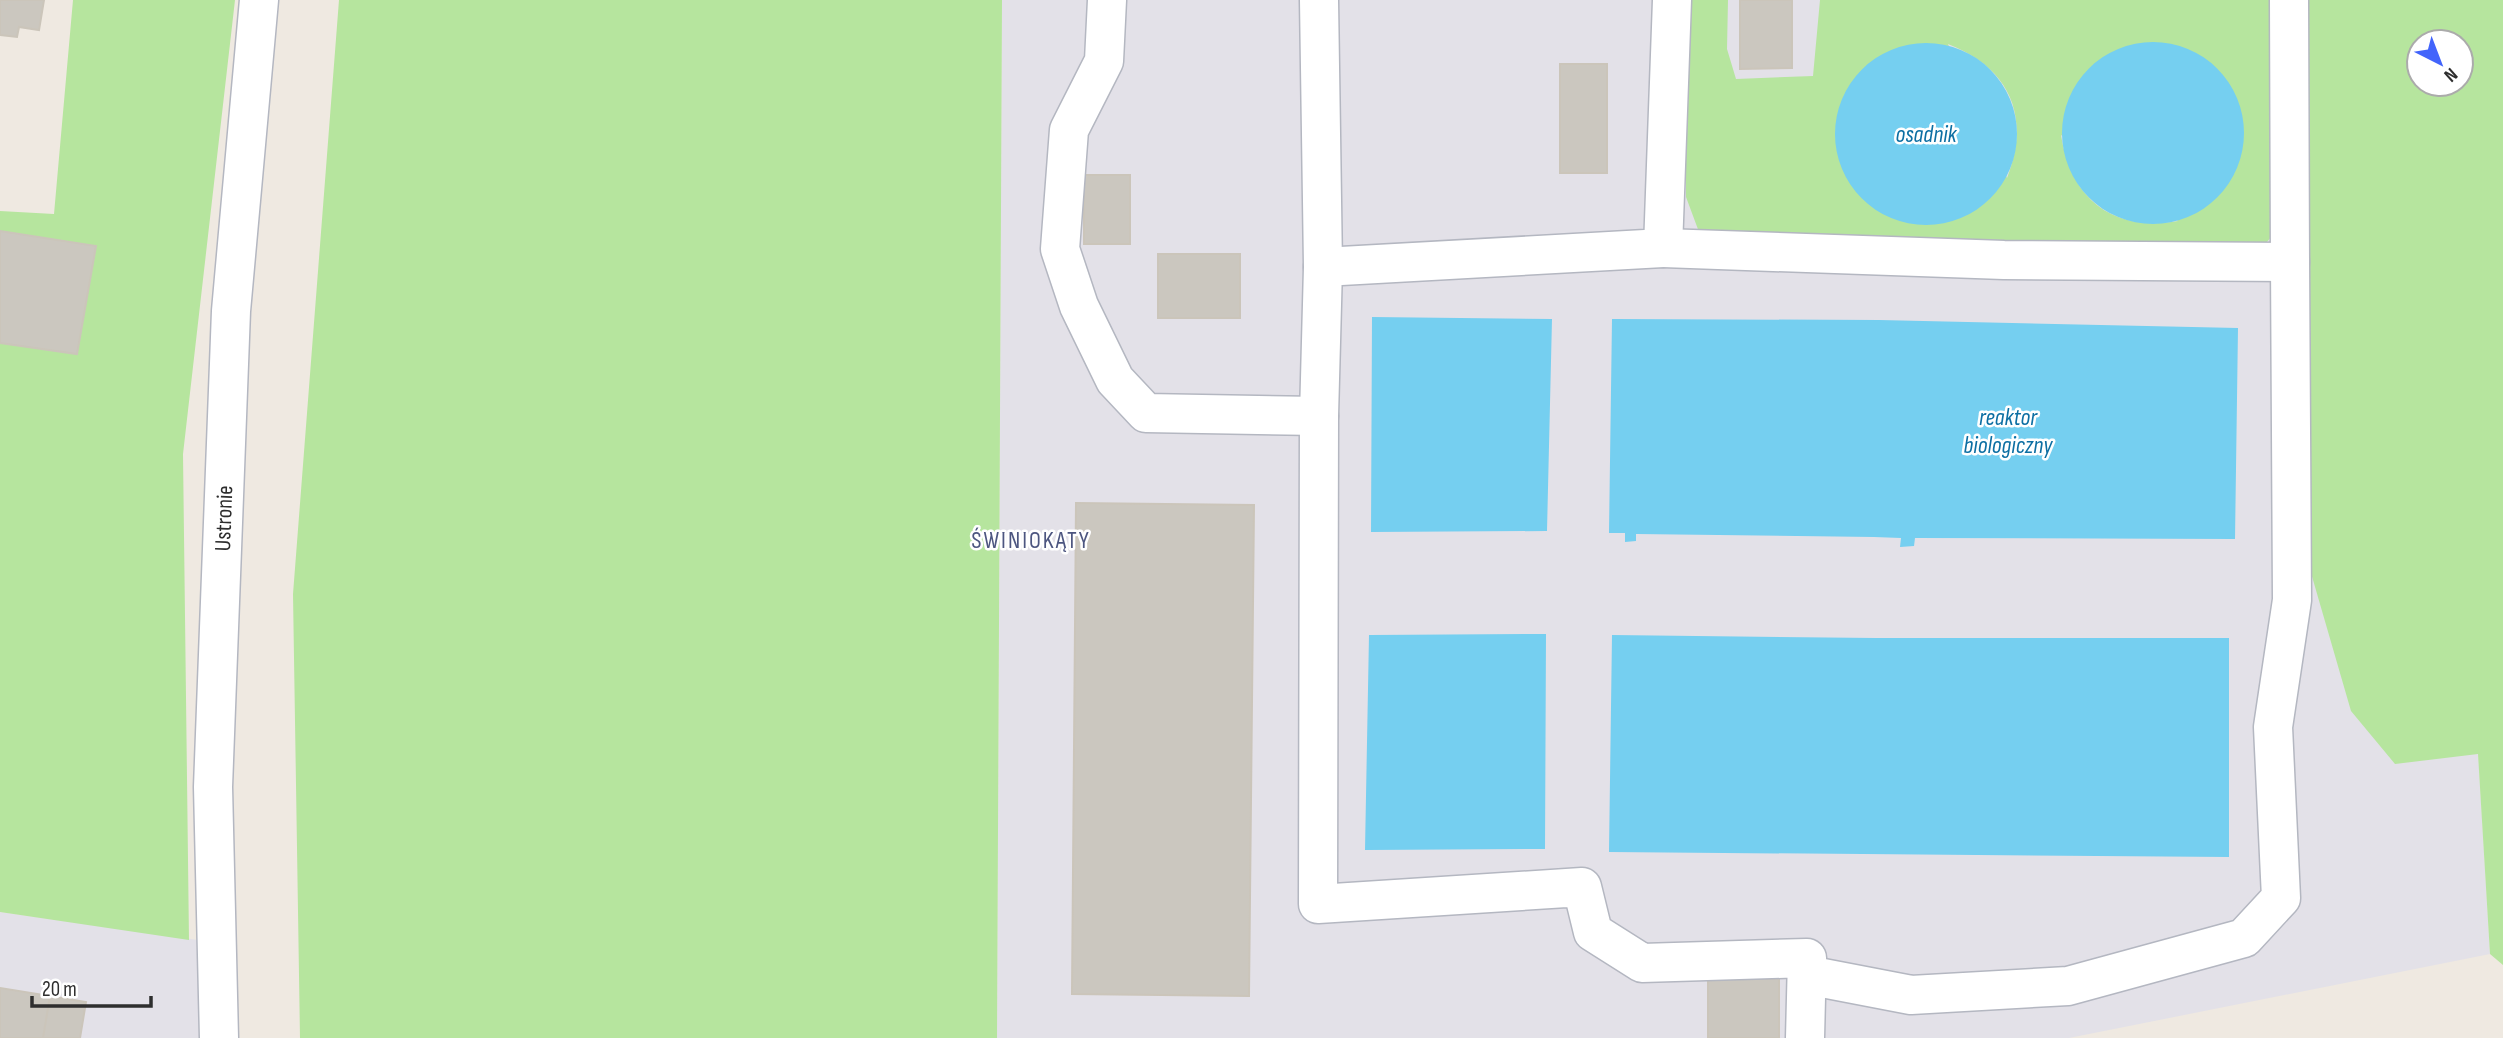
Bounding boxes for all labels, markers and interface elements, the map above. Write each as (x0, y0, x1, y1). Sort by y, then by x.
north arrow (2405, 28, 2475, 98)
text: N (2439, 63, 2462, 86)
water label: osadnik (1895, 120, 1958, 149)
water label: reaktor biologiczny (1964, 403, 2053, 460)
street label: Ustronie (209, 485, 239, 552)
district label: ŚWINIOKĄTY (971, 526, 1091, 555)
scale bar (32, 964, 150, 1008)
text: 20 m (42, 977, 77, 1002)

